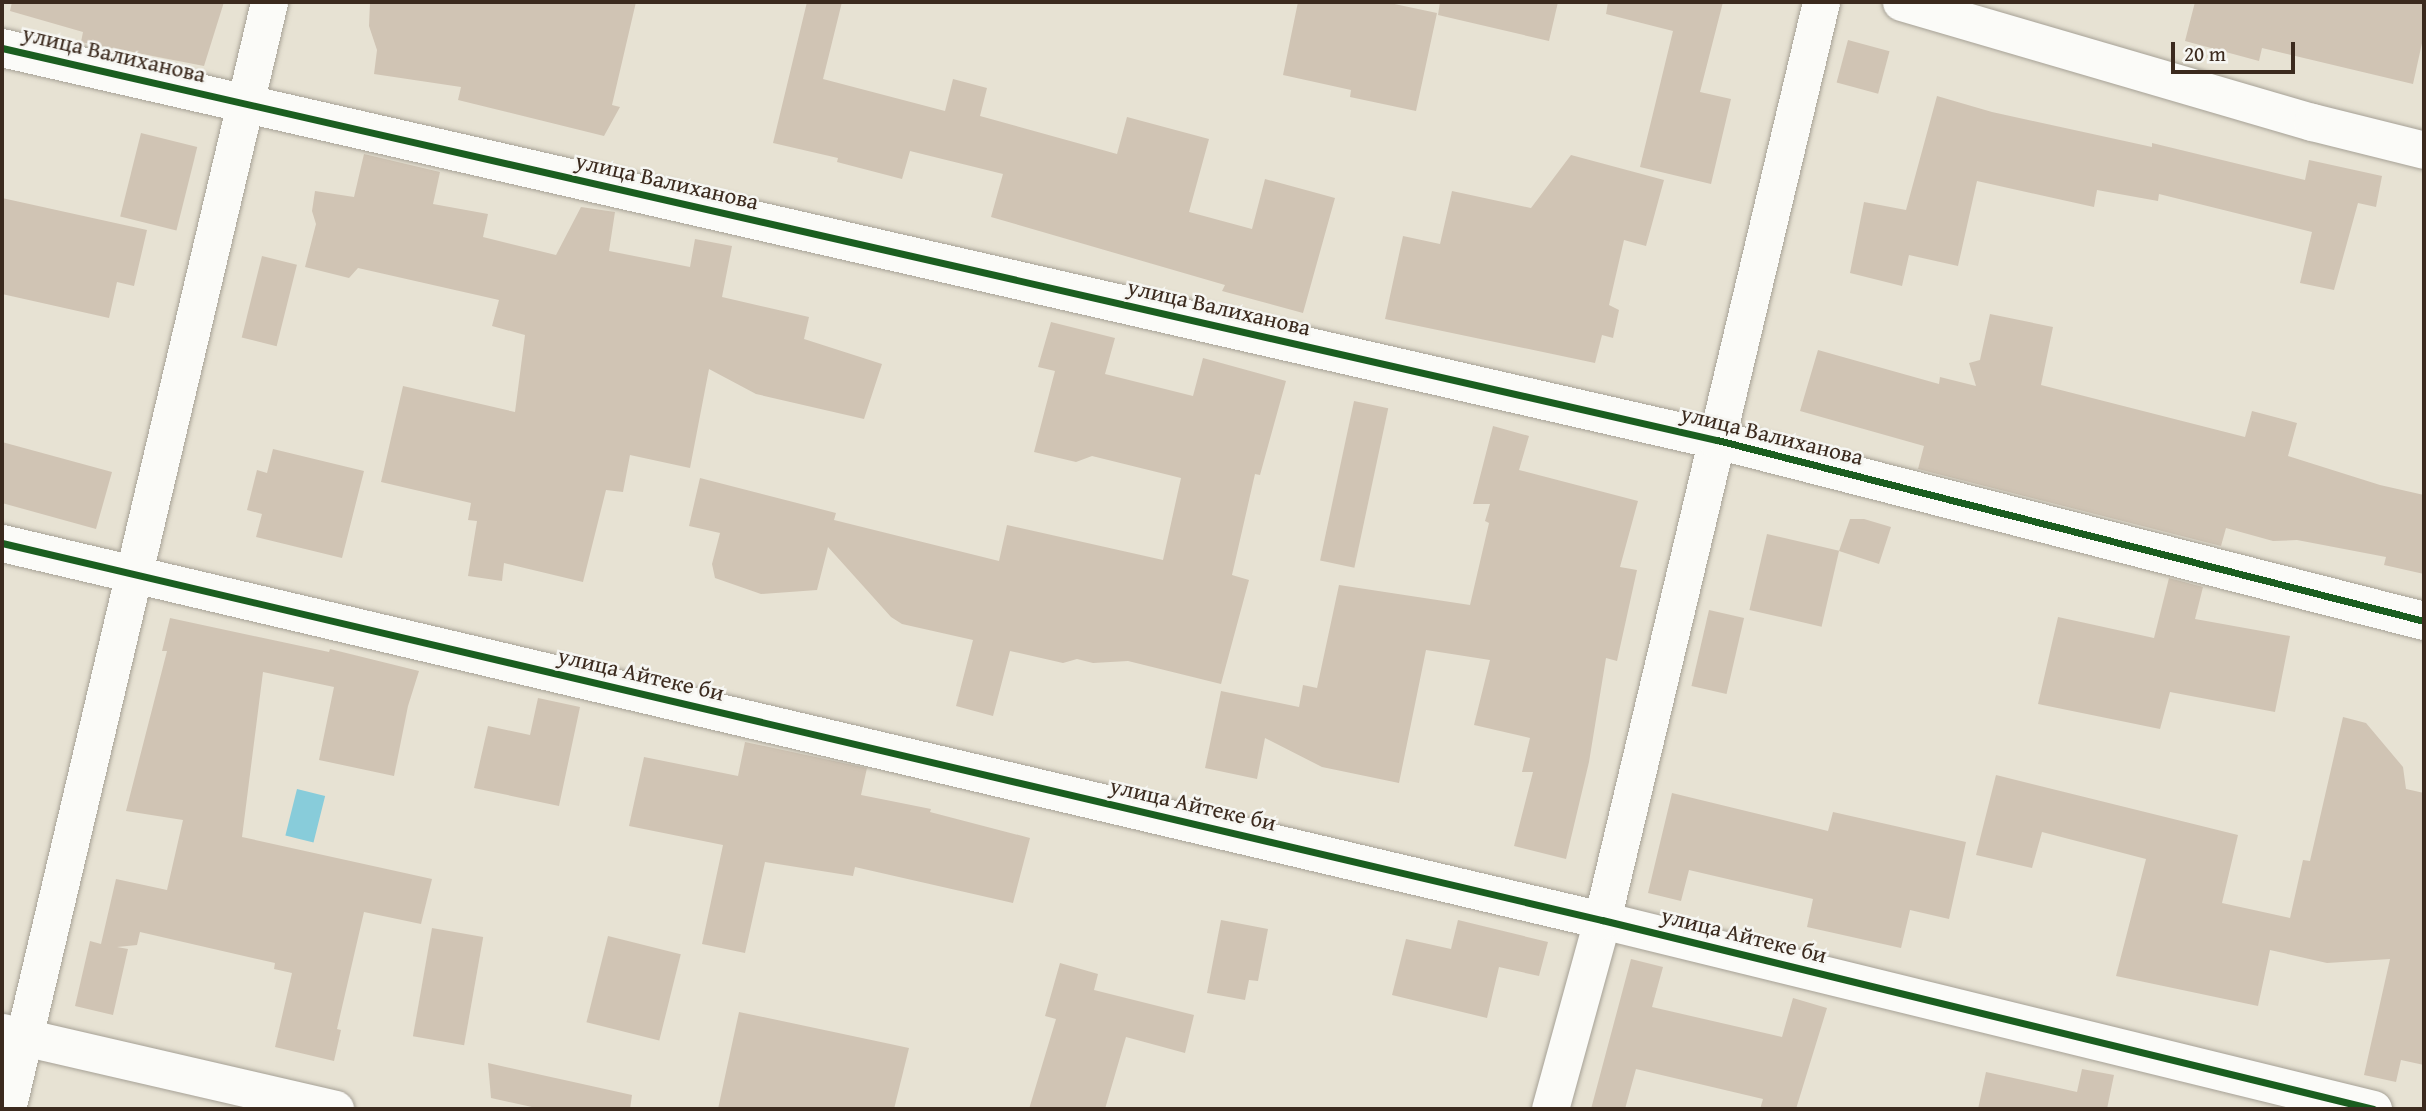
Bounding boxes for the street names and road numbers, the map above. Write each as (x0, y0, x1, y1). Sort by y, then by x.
street label: улица Валиханова (20, 19, 208, 89)
street label: улица Валиханова (573, 146, 761, 216)
street label: улица Валиханова (1125, 272, 1313, 342)
street label: улица Валиханова (1678, 399, 1866, 471)
street label: улица Айтеке би (555, 641, 727, 707)
street label: улица Айтеке би (1107, 771, 1279, 837)
street label: улица Айтеке би (1658, 901, 1830, 969)

